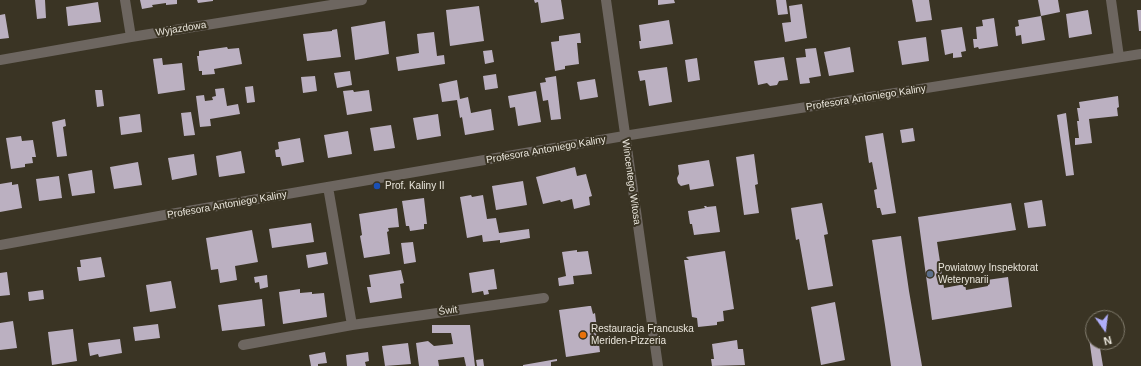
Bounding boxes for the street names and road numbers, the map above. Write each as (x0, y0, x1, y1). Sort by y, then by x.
street label: Wyjazdowa (155, 19, 207, 39)
street label: Profesora Antoniego Kaliny (805, 83, 927, 113)
street label: Profesora Antoniego Kaliny (485, 134, 607, 166)
street label: Wincentego Witosa (619, 139, 643, 225)
street label: Profesora Antoniego Kaliny (166, 189, 288, 221)
street label: Świt (438, 304, 458, 318)

